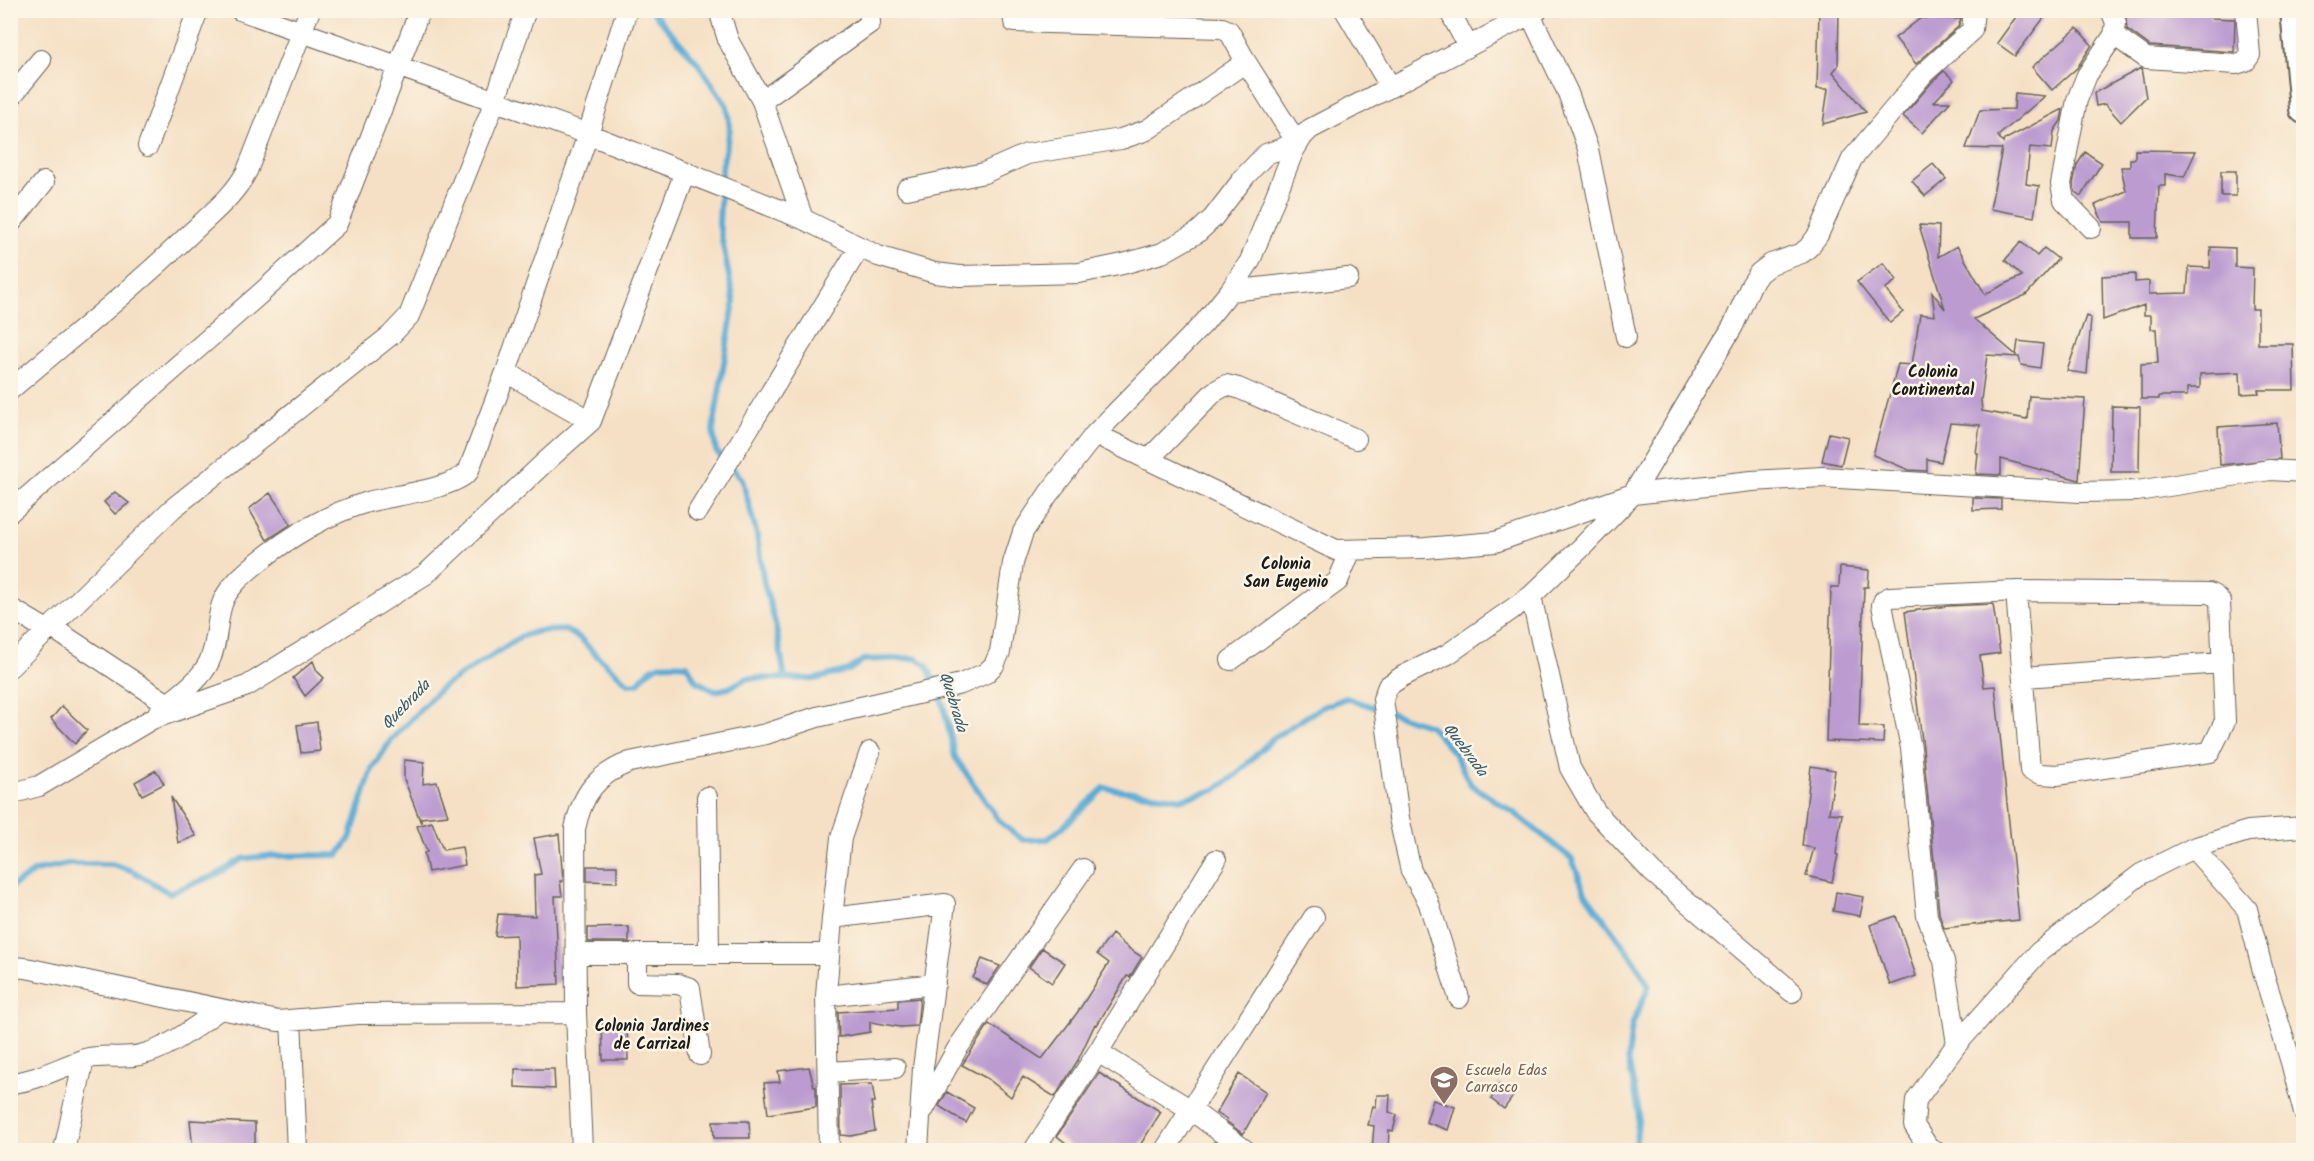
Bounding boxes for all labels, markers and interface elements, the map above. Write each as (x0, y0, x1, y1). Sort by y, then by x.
district label: Colonia Continental (1892, 360, 1975, 403)
district label: Colonia San Eugenio (1244, 552, 1328, 595)
water label: Quebrada (932, 669, 974, 737)
water label: Quebrada (376, 673, 438, 736)
water label: Quebrada (1436, 718, 1494, 783)
district label: Colonia Jardines de Carrizal (595, 1014, 710, 1057)
place label: Escuela Edas Carrasco (1465, 1059, 1548, 1100)
school or university icon: Escuela Edas Carrasco (1428, 1064, 1460, 1106)

